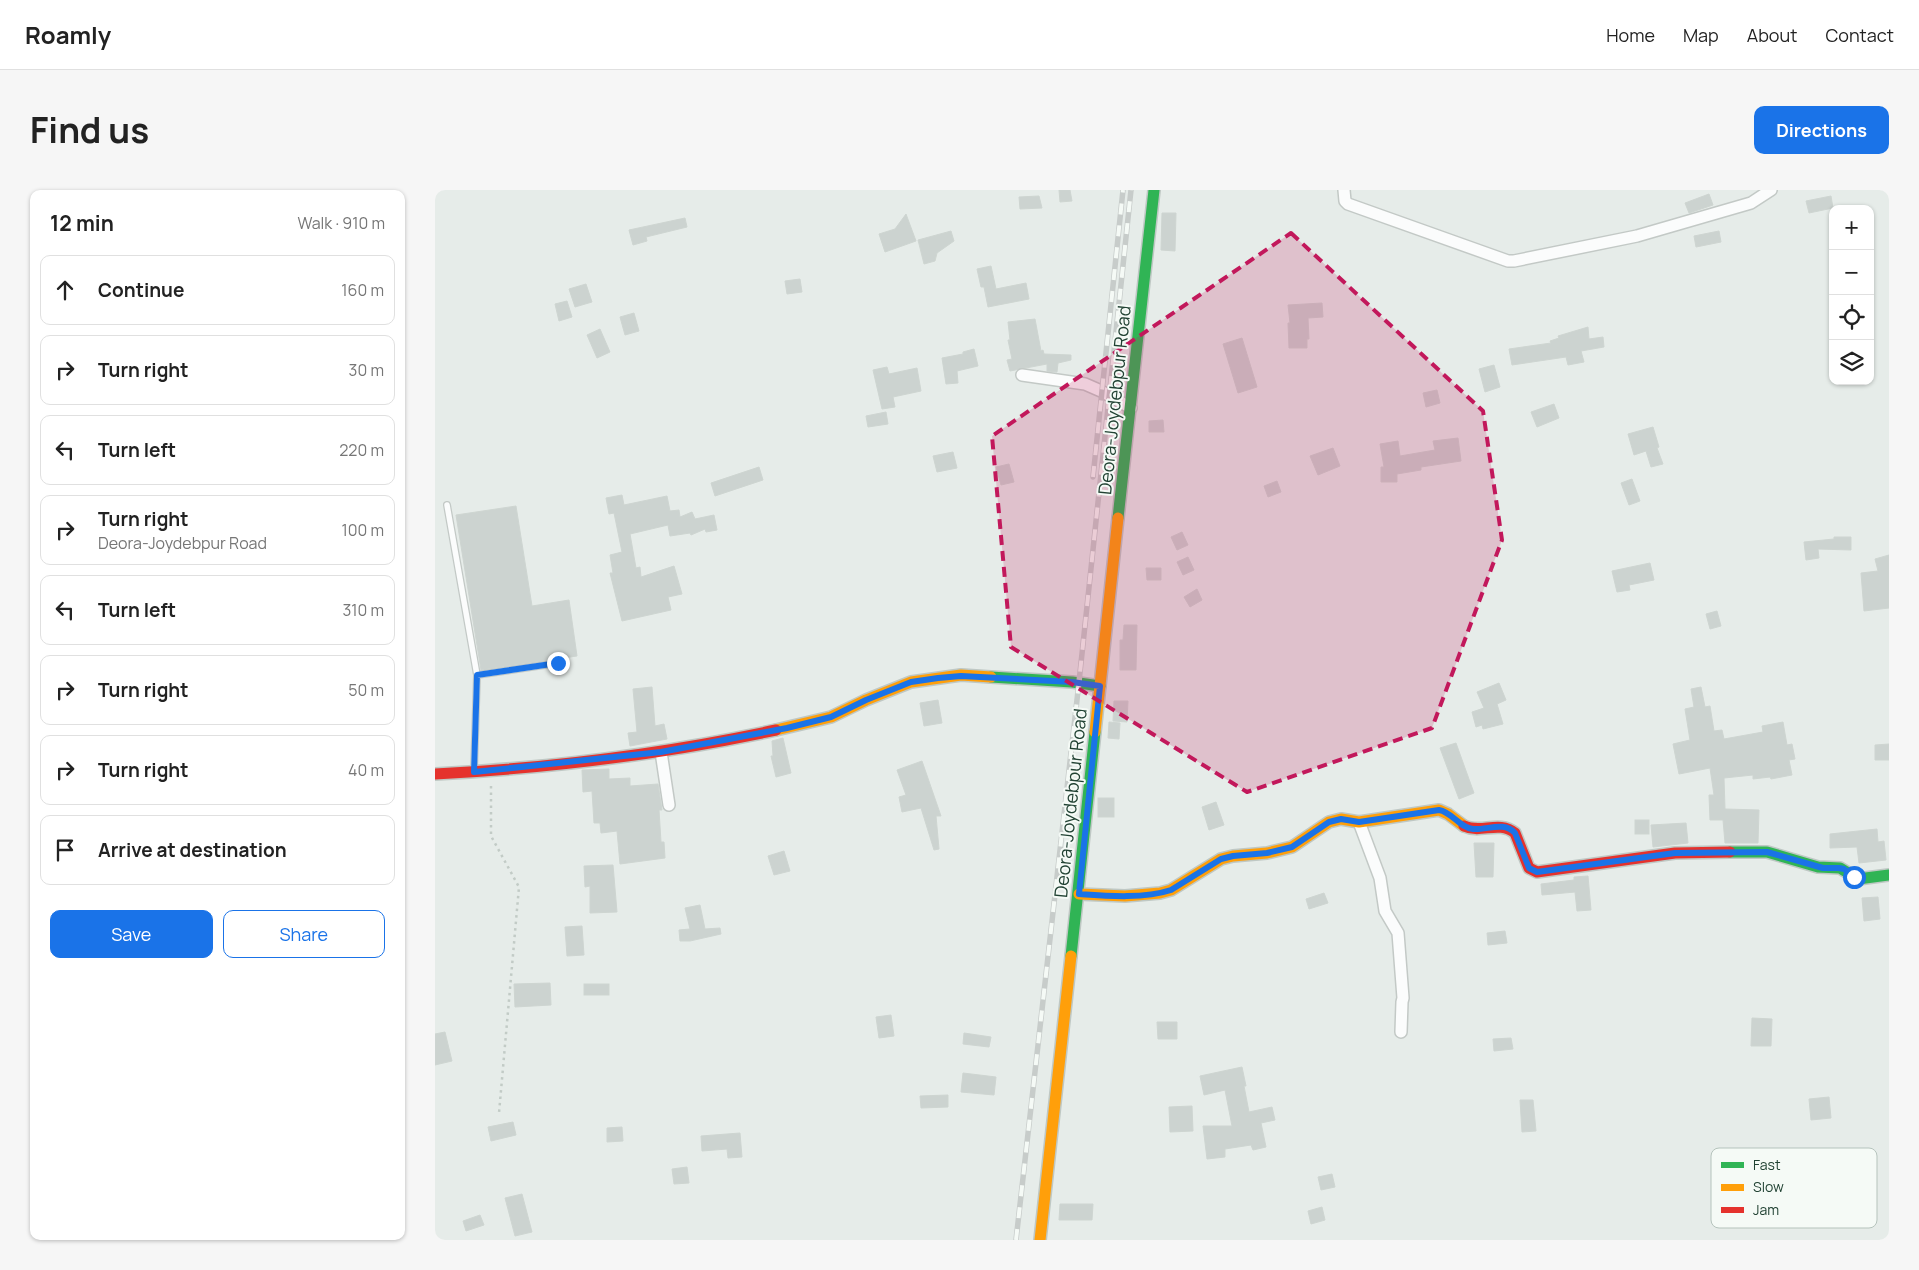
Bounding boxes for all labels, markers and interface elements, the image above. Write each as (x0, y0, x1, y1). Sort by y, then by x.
text: Roamly (25, 18, 111, 51)
text: Home (1606, 23, 1655, 47)
text: Map (1683, 23, 1719, 47)
text: About (1747, 23, 1797, 47)
text: Contact (1825, 23, 1894, 47)
text: Find us (30, 106, 149, 154)
button: Directions (1754, 106, 1889, 154)
map controls (1829, 205, 1874, 385)
button: + (1829, 205, 1874, 250)
text: 12 min (50, 209, 114, 237)
text: Walk · 910 m (297, 212, 385, 234)
button: − (1829, 250, 1874, 295)
icon: ahead (51, 276, 79, 304)
text: Continue (98, 277, 184, 303)
text: 160 m (341, 279, 384, 301)
button: locate (1829, 295, 1874, 340)
street label: Deora-Joydebpur Road (1092, 304, 1136, 496)
button: layers (1829, 340, 1874, 385)
icon: right (51, 356, 79, 384)
text: Turn right (98, 357, 188, 383)
text: 30 m (349, 359, 384, 381)
icon: left (51, 436, 79, 464)
text: Turn left (98, 437, 176, 463)
text: 220 m (339, 439, 384, 461)
text: Turn right (98, 506, 188, 532)
icon: right (51, 516, 79, 544)
text: 100 m (341, 519, 384, 541)
text: Deora-Joydebpur Road (98, 532, 267, 554)
icon: left (51, 596, 79, 624)
text: Turn left (98, 597, 176, 623)
text: 310 m (342, 599, 384, 621)
route end (547, 652, 570, 675)
icon: right (51, 676, 79, 704)
text: Turn right (98, 677, 188, 703)
text: 50 m (348, 679, 384, 701)
street label: Deora-Joydebpur Road (1048, 707, 1092, 899)
icon: right (51, 756, 79, 784)
text: Turn right (98, 757, 188, 783)
text: 40 m (348, 759, 384, 781)
icon: arrive (51, 836, 79, 864)
text: Arrive at destination (98, 837, 287, 863)
route start (1843, 866, 1866, 889)
button: Save (50, 910, 213, 958)
button: Share (223, 910, 385, 958)
legend (1711, 1148, 1877, 1228)
text: Fast (1753, 1155, 1781, 1174)
text: Slow (1753, 1177, 1784, 1196)
text: Jam (1753, 1200, 1779, 1219)

